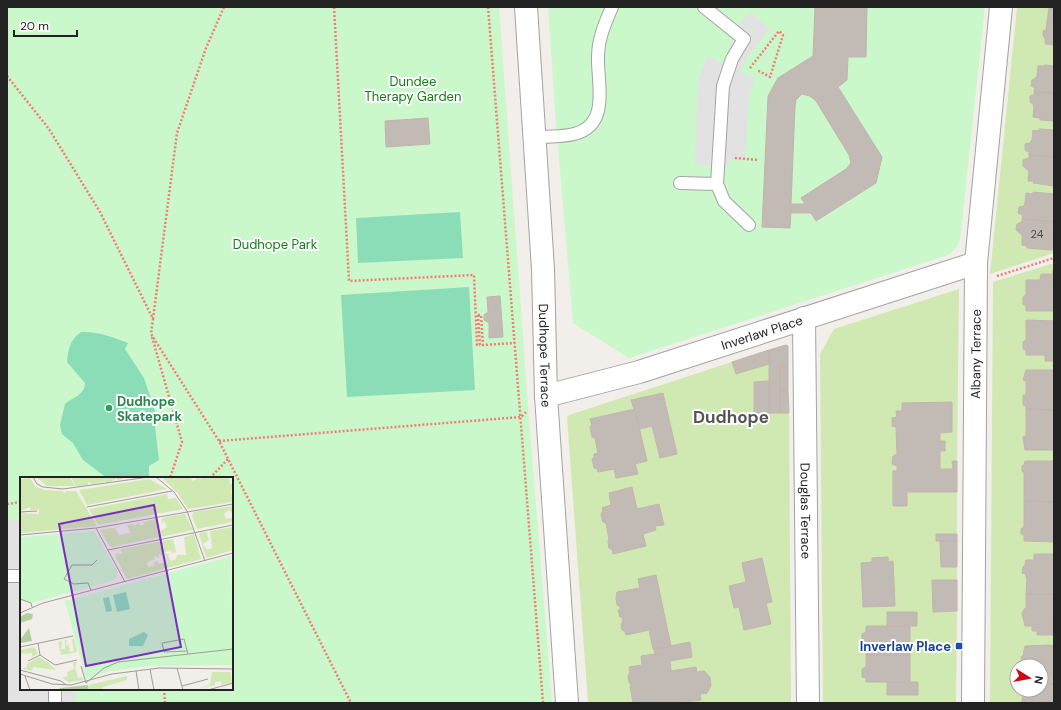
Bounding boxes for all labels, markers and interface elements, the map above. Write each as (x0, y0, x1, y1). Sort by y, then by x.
scale bar (14, 12, 77, 38)
text: 20 m (20, 18, 49, 34)
park label: Dundee Therapy Garden (365, 73, 461, 105)
house number: 24 (1031, 227, 1044, 241)
park label: Dudhope Park (233, 236, 318, 253)
street label: Dudhope Terrace (535, 303, 555, 408)
street label: Albany Terrace (967, 309, 985, 399)
street label: Inverlaw Place (719, 312, 805, 354)
place label: Dudhope Skatepark (117, 393, 182, 425)
marker: Dudhope Skatepark (104, 403, 114, 413)
district label: Dudhope (693, 406, 769, 428)
street label: Douglas Terrace (797, 463, 815, 559)
inset map (20, 477, 233, 690)
place label: Inverlaw Place (860, 638, 951, 655)
marker: Inverlaw Place (954, 641, 964, 651)
north arrow (1009, 658, 1049, 698)
text: N (1031, 675, 1046, 685)

